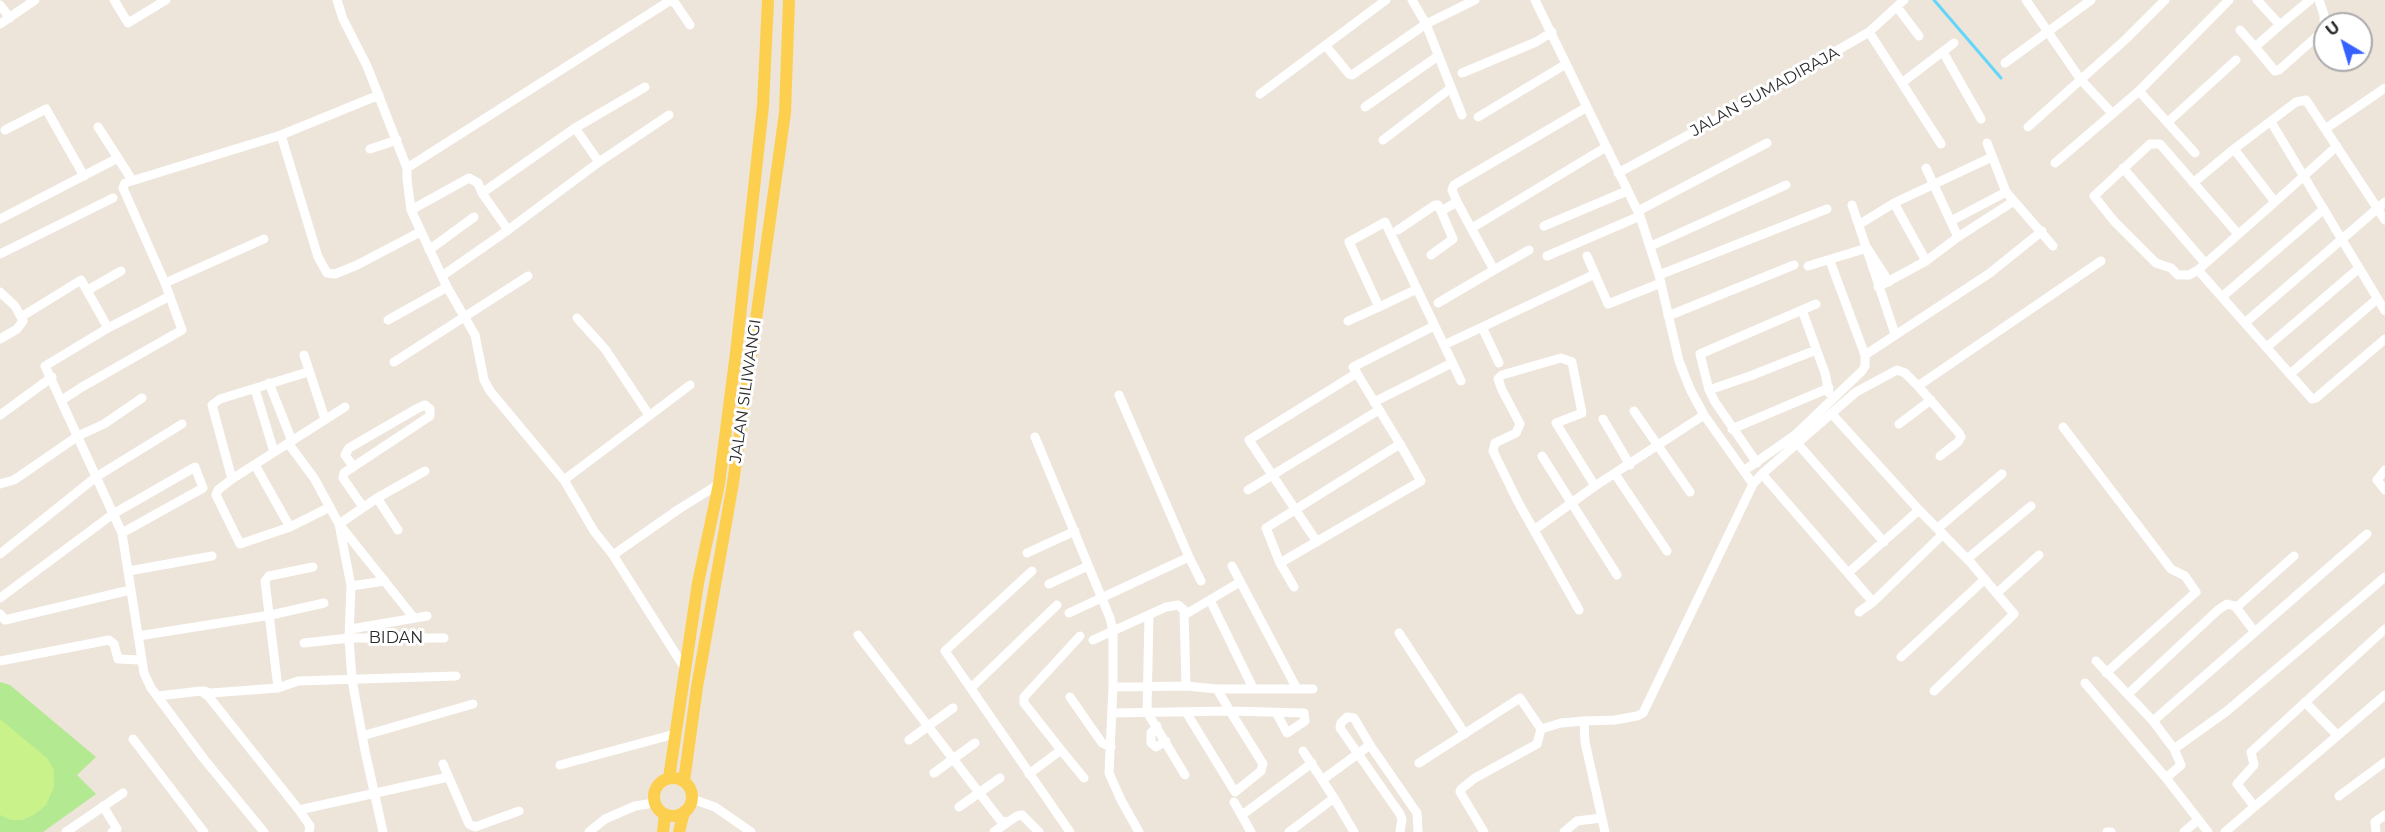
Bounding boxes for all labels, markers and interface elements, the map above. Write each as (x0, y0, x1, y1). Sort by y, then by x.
north arrow (2313, 12, 2373, 72)
text: U (2322, 18, 2344, 40)
street label: JALAN SUMADIRAJA (1687, 43, 1843, 141)
street label: JALAN SILIWANGI (726, 318, 766, 464)
street label: BIDAN (369, 628, 423, 648)

